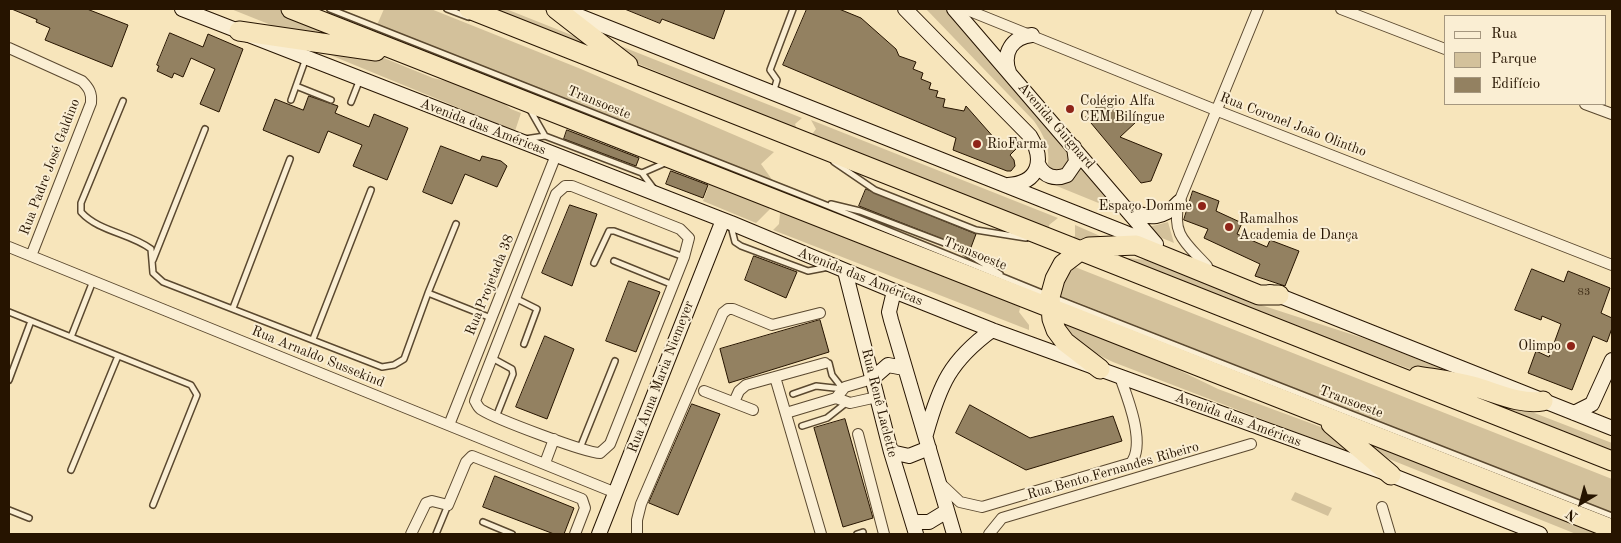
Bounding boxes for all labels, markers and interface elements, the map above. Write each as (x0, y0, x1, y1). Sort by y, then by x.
legend (1444, 15, 1606, 105)
text: Rua (1491, 27, 1517, 42)
text: Parque (1491, 52, 1537, 67)
text: Edifício (1491, 77, 1540, 92)
street label: Avenida Guignard (1014, 79, 1098, 173)
street label: Transoeste (565, 83, 633, 123)
street label: Rua Coronel João Olintho (1217, 89, 1369, 161)
place label: Colégio Alfa CEM Bilíngue (1080, 93, 1165, 125)
street label: Avenida das Américas (418, 95, 548, 159)
street label: Rua Padre José Galdino (16, 96, 84, 238)
marker: Colégio Alfa CEM Bilíngue (1064, 103, 1076, 115)
place label: RioFarma (987, 136, 1047, 152)
marker: RioFarma (971, 138, 983, 150)
place label: Espaço Domme (1099, 198, 1192, 214)
marker: Espaço Domme (1196, 200, 1208, 212)
place label: Ramalhos Academia de Dança (1239, 211, 1358, 243)
marker: Ramalhos Academia de Dança (1223, 221, 1235, 233)
street label: Rua Projetada 38 (462, 232, 518, 338)
street label: Transoeste (941, 234, 1009, 274)
street label: Avenida das Américas (795, 244, 925, 310)
house number: 83 (1578, 285, 1590, 299)
street label: Rua Anna Maria Niemeyer (624, 299, 698, 455)
street label: Rua Arnaldo Sussekind (249, 323, 387, 391)
place label: Olimpo (1518, 338, 1561, 354)
marker: Olimpo (1565, 340, 1577, 352)
street label: Rua Renê Laclette (857, 347, 901, 459)
street label: Transoeste (1317, 382, 1385, 422)
street label: Avenida das Américas (1172, 389, 1304, 451)
street label: Rua Bento Fernandes Ribeiro (1025, 438, 1201, 504)
north arrow (1556, 478, 1606, 528)
text: N (1563, 506, 1580, 524)

